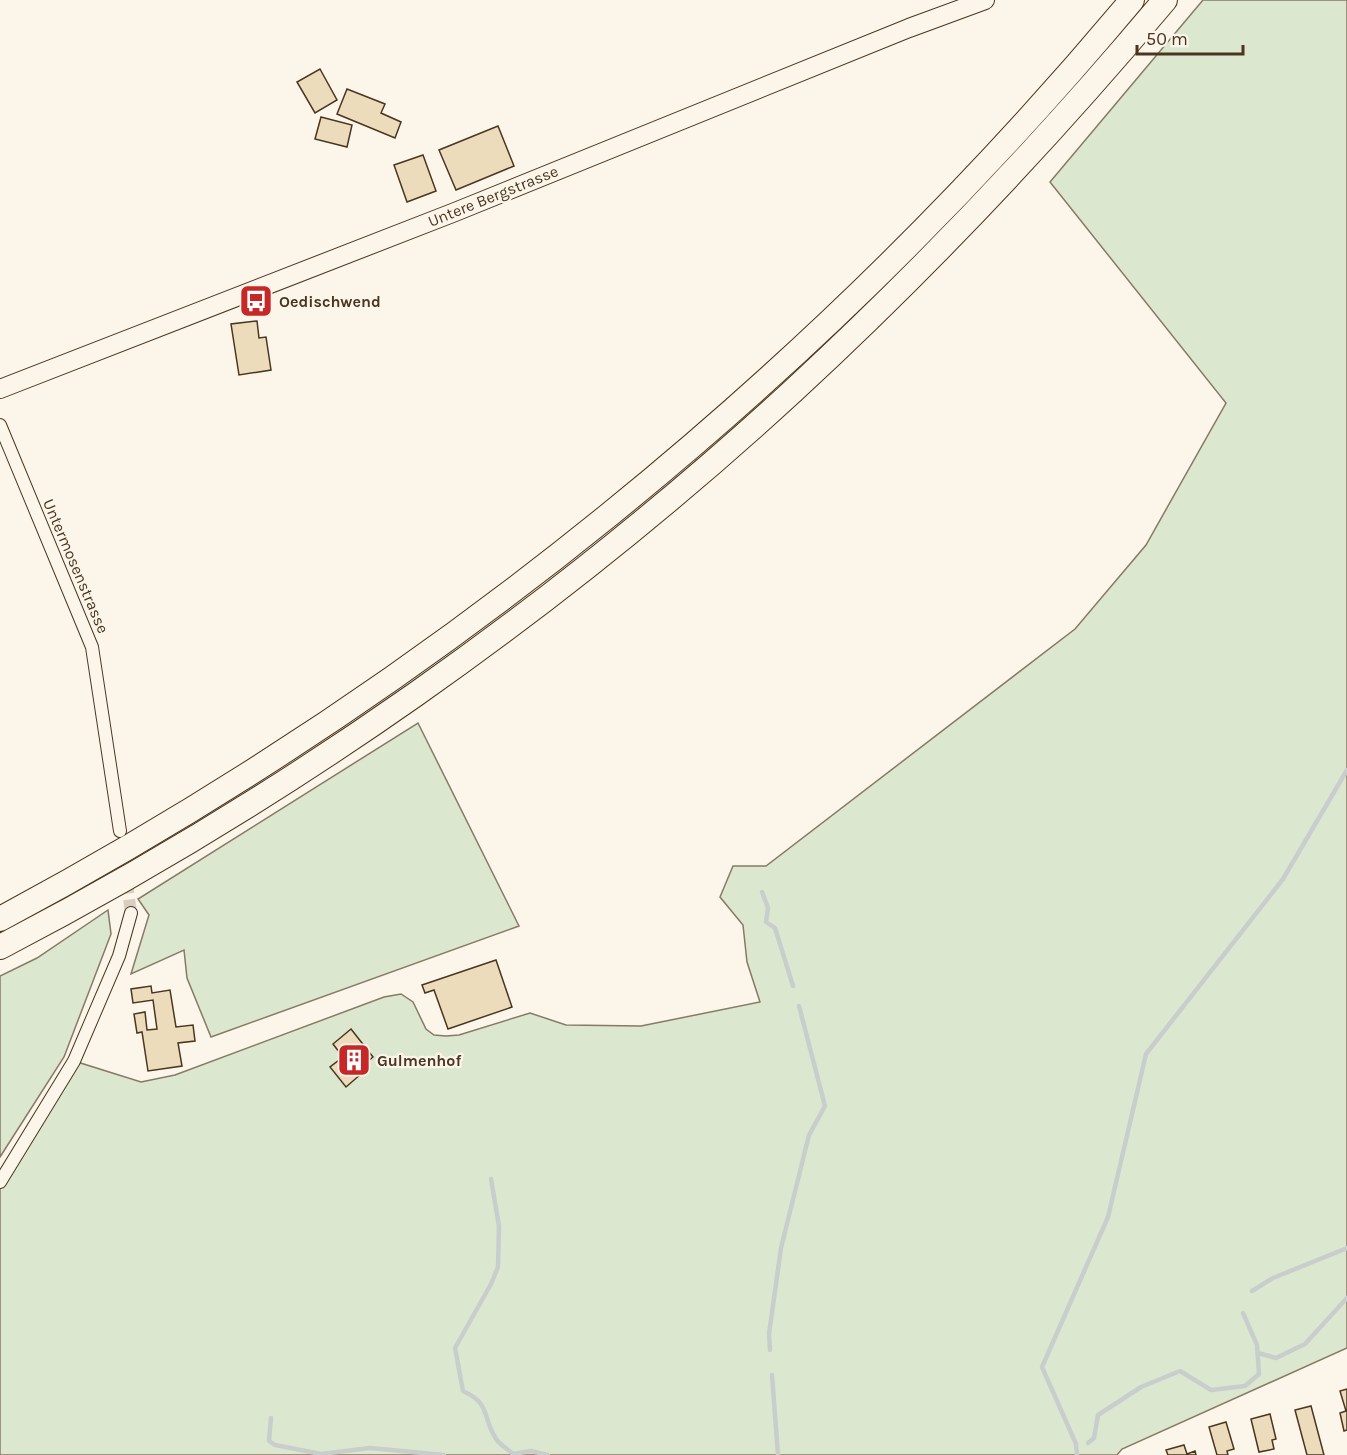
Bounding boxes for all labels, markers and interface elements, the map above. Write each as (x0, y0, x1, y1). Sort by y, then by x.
scale bar (1137, 18, 1244, 56)
text: 50 m (1146, 28, 1188, 50)
street label: Untere Bergstrasse (425, 161, 561, 231)
bus stop icon: Oedischwend (238, 283, 274, 319)
place label: Oedischwend (279, 292, 381, 311)
street label: Untermosenstrasse (39, 496, 113, 636)
building icon: Gulmenhof (336, 1042, 372, 1078)
place label: Gulmenhof (377, 1051, 461, 1070)

